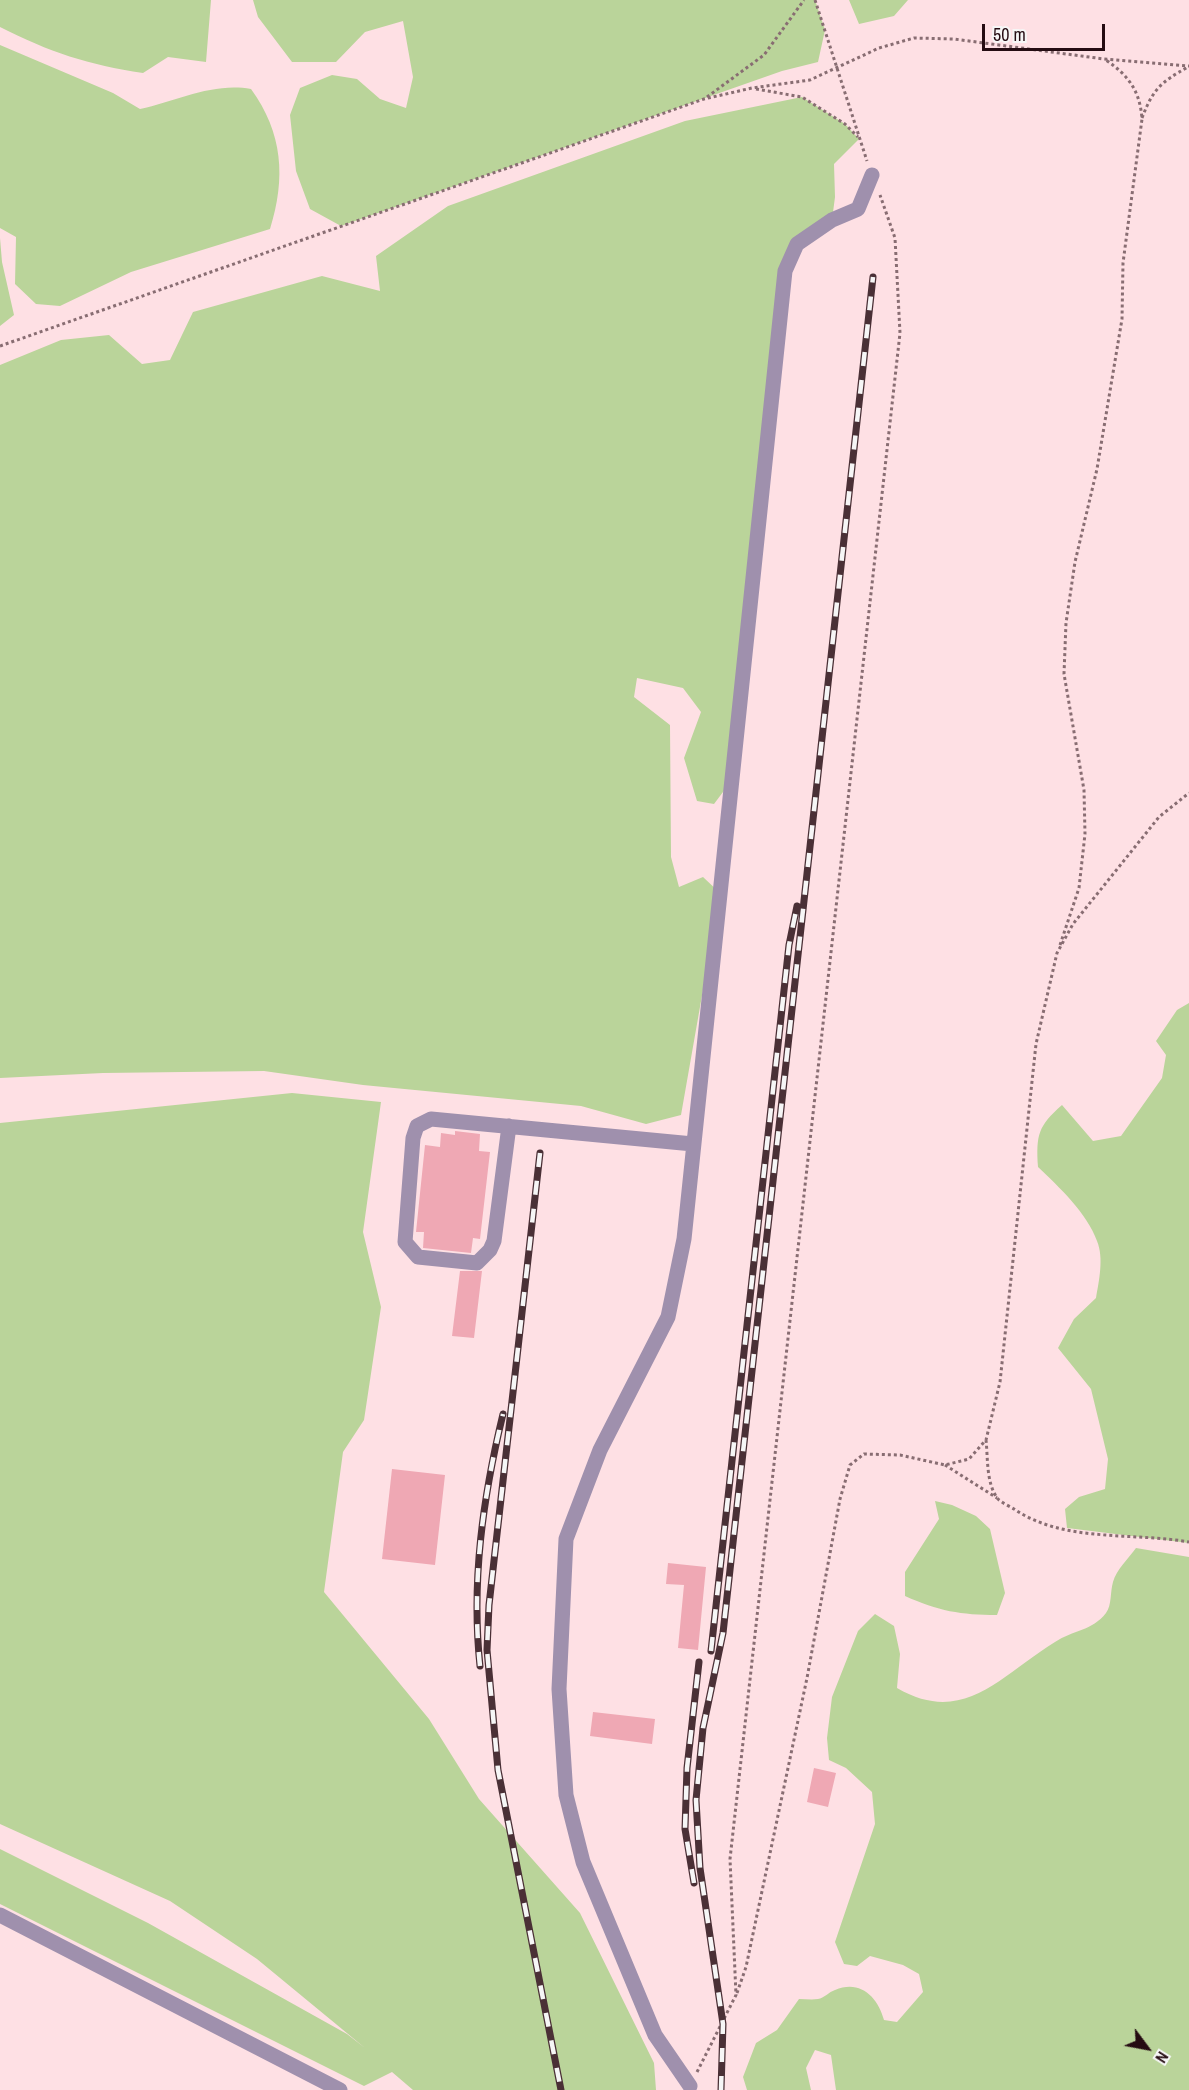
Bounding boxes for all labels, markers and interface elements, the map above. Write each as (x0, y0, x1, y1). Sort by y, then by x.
scale bar (985, 12, 1108, 50)
text: 50 m (993, 22, 1026, 47)
north arrow (1117, 2018, 1177, 2078)
text: N (1150, 2048, 1174, 2067)

